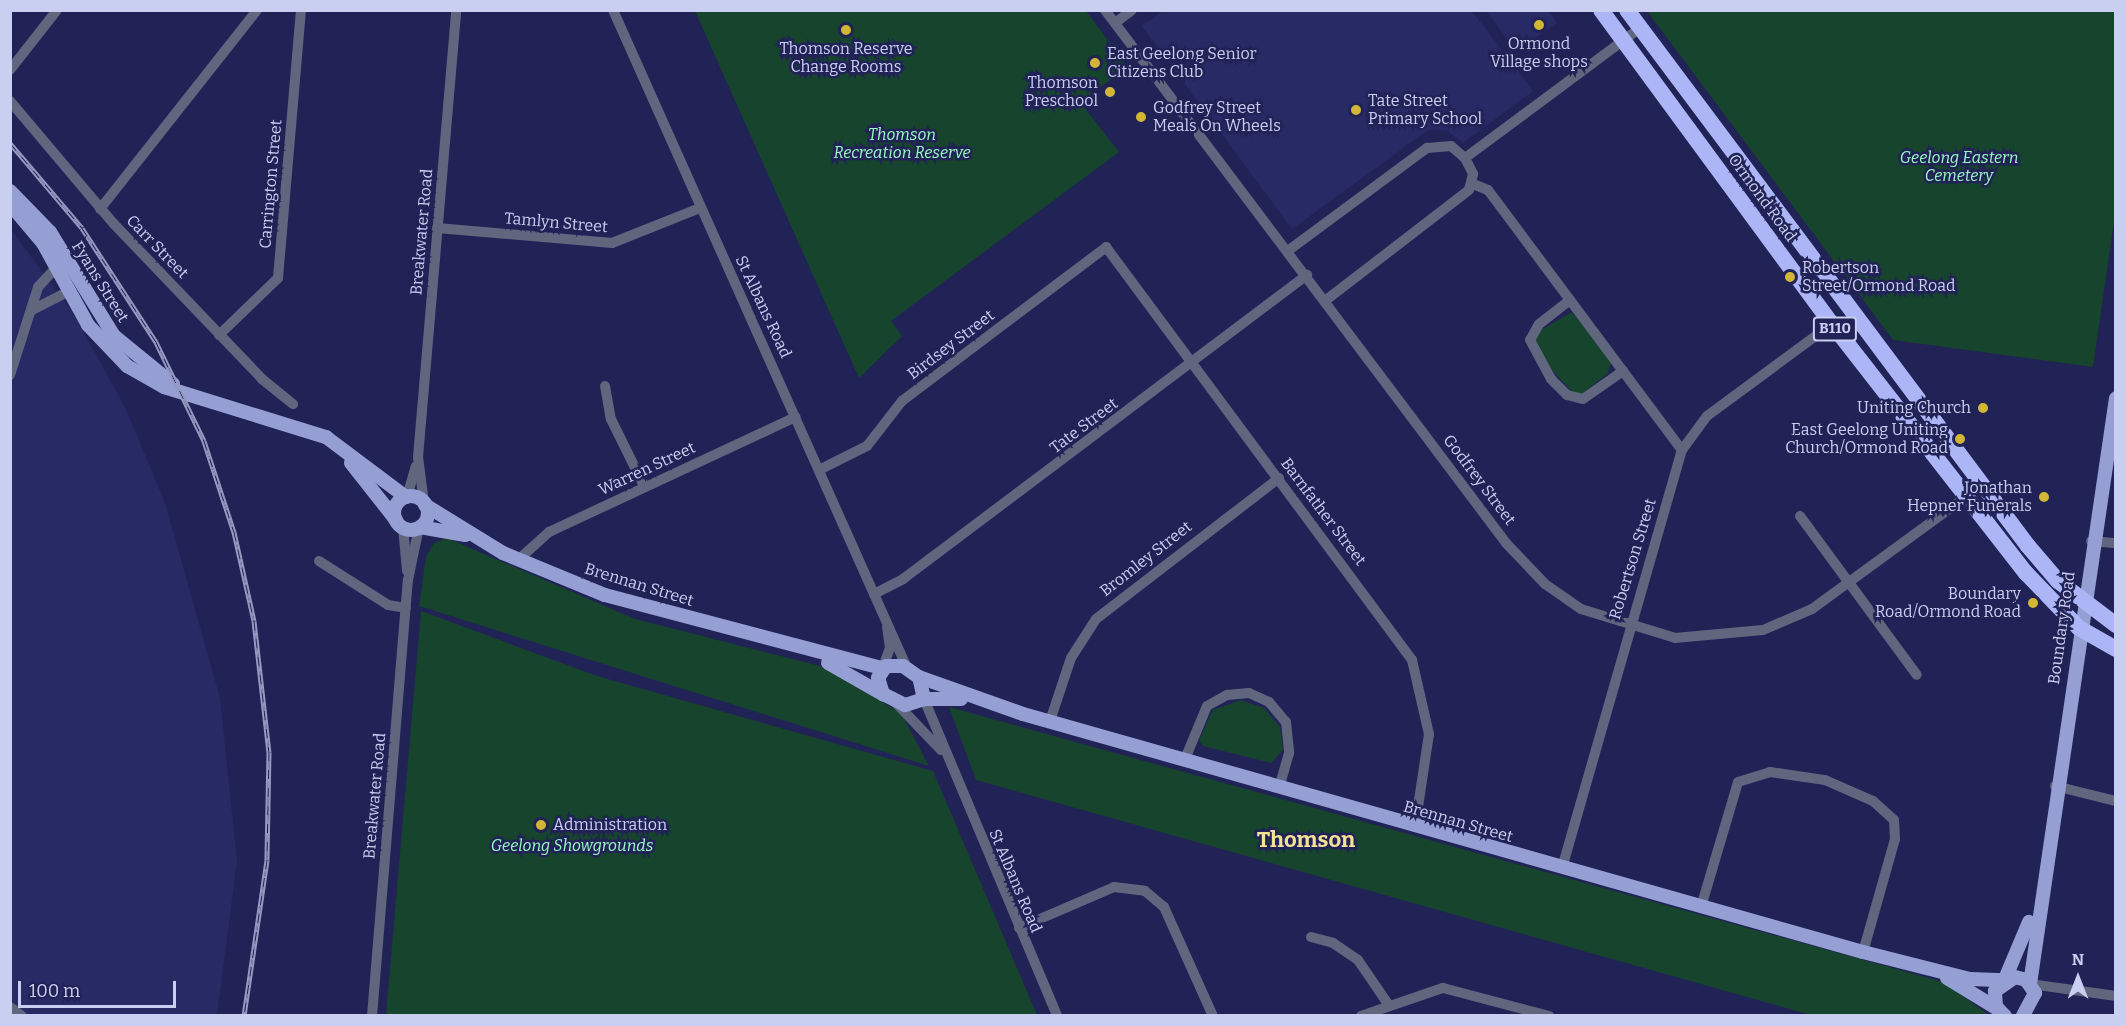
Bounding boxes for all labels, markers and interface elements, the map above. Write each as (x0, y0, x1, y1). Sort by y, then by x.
marker: Ormond Village shops (1532, 18, 1546, 32)
marker: Thomson Reserve Change Rooms (839, 23, 853, 37)
place label: Ormond Village shops (1490, 34, 1588, 72)
place label: Thomson Reserve Change Rooms (779, 39, 913, 77)
place label: East Geelong Senior Citizens Club (1107, 44, 1257, 82)
marker: East Geelong Senior Citizens Club (1088, 56, 1102, 70)
place label: Thomson Preschool (1025, 73, 1098, 111)
marker: Thomson Preschool (1103, 85, 1117, 99)
place label: Tate Street Primary School (1368, 91, 1482, 129)
place label: Godfrey Street Meals On Wheels (1153, 98, 1281, 136)
marker: Tate Street Primary School (1349, 103, 1363, 117)
marker: Godfrey Street Meals On Wheels (1134, 110, 1148, 124)
street label: Carrington Street (256, 119, 286, 249)
park label: Thomson Recreation Reserve (833, 125, 971, 163)
park label: Geelong Eastern Cemetery (1900, 148, 2018, 186)
street label: Ormond Road (1724, 151, 1800, 245)
street label: Breakwater Road (407, 168, 437, 296)
street label: Tamlyn Street (504, 209, 608, 237)
street label: Carr Street (122, 211, 192, 283)
street label: Fyans Street (68, 238, 132, 326)
street label: St Albans Road (731, 253, 795, 361)
place label: Robertson Street/Ormond Road (1802, 258, 1955, 296)
marker: Robertson Street/Ormond Road (1783, 270, 1797, 284)
street label: Birdsey Street (904, 306, 998, 384)
road number: B110 (1812, 317, 1858, 341)
street label: Tate Street (1046, 394, 1122, 458)
place label: Uniting Church (1857, 398, 1971, 418)
marker: Uniting Church (1976, 401, 1990, 415)
place label: East Geelong Uniting Church/Ormond Road (1785, 420, 1948, 458)
street label: Godfrey Street (1439, 431, 1519, 529)
marker: East Geelong Uniting Church/Ormond Road (1953, 432, 1967, 446)
street label: Warren Street (596, 438, 698, 500)
street label: Barnfather Street (1276, 454, 1370, 570)
place label: Jonathan Hepner Funerals (1907, 478, 2032, 516)
marker: Jonathan Hepner Funerals (2037, 490, 2051, 504)
street label: Robertson Street (1605, 496, 1661, 622)
street label: Bromley Street (1096, 517, 1196, 601)
street label: Brennan Street (582, 559, 696, 611)
street label: Boundary Road (2045, 570, 2079, 686)
place label: Boundary Road/Ormond Road (1875, 584, 2021, 622)
marker: Boundary Road/Ormond Road (2026, 596, 2040, 610)
street label: Breakwater Road (360, 732, 390, 860)
street label: Brennan Street (1401, 797, 1515, 847)
place label: Administration (553, 815, 667, 835)
marker: Administration (534, 818, 548, 832)
street label: St Albans Road (985, 826, 1045, 936)
district label: Thomson (1257, 827, 1355, 853)
park label: Geelong Showgrounds (491, 836, 653, 856)
north arrow (2048, 948, 2108, 1008)
text: N (2072, 950, 2084, 969)
scale bar (21, 969, 178, 1007)
text: 100 m (29, 980, 80, 1002)

